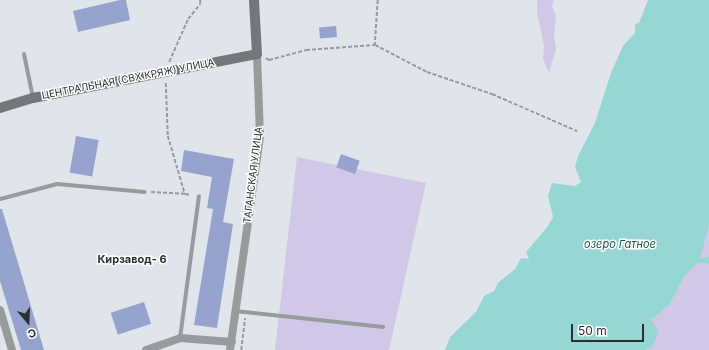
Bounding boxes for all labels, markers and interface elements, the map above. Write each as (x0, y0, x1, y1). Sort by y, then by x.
street label: ЦЕНТРАЛЬНАЯ (СВХ КРЯЖ) УЛИЦА (41, 56, 215, 102)
street label: ТАГАНСКАЯ УЛИЦА (241, 126, 265, 224)
water label: озеро Гатное (584, 237, 656, 251)
district label: Кирзавод- 6 (97, 252, 167, 266)
north arrow (8, 302, 48, 342)
scale bar (573, 316, 646, 342)
text: 50 m (578, 323, 607, 338)
text: С (26, 325, 38, 341)

